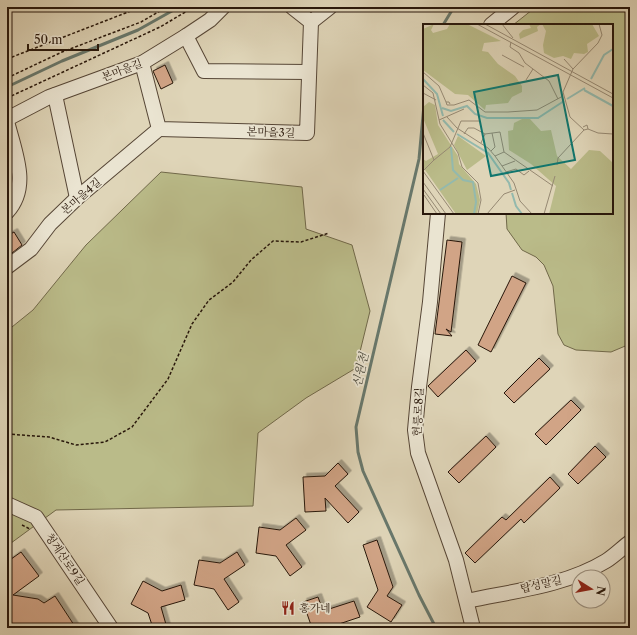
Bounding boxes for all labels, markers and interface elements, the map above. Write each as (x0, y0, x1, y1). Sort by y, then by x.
inset map (423, 24, 613, 214)
scale bar (28, 26, 98, 52)
text: 50 m (34, 32, 63, 47)
street label: 본마을길 (100, 56, 144, 84)
street label: 본마을3길 (246, 124, 296, 140)
street label: 본마을4길 (58, 175, 104, 217)
water label: 신원천 (349, 350, 372, 389)
street label: 헌릉로8길 (410, 387, 426, 437)
street label: 청계산로9길 (43, 530, 87, 588)
north arrow (571, 569, 611, 609)
street label: 탑성말길 (519, 572, 563, 596)
text: N (593, 585, 609, 597)
restaurant icon: 홍가네 (280, 600, 296, 616)
place label: 홍가네 (299, 601, 331, 615)

